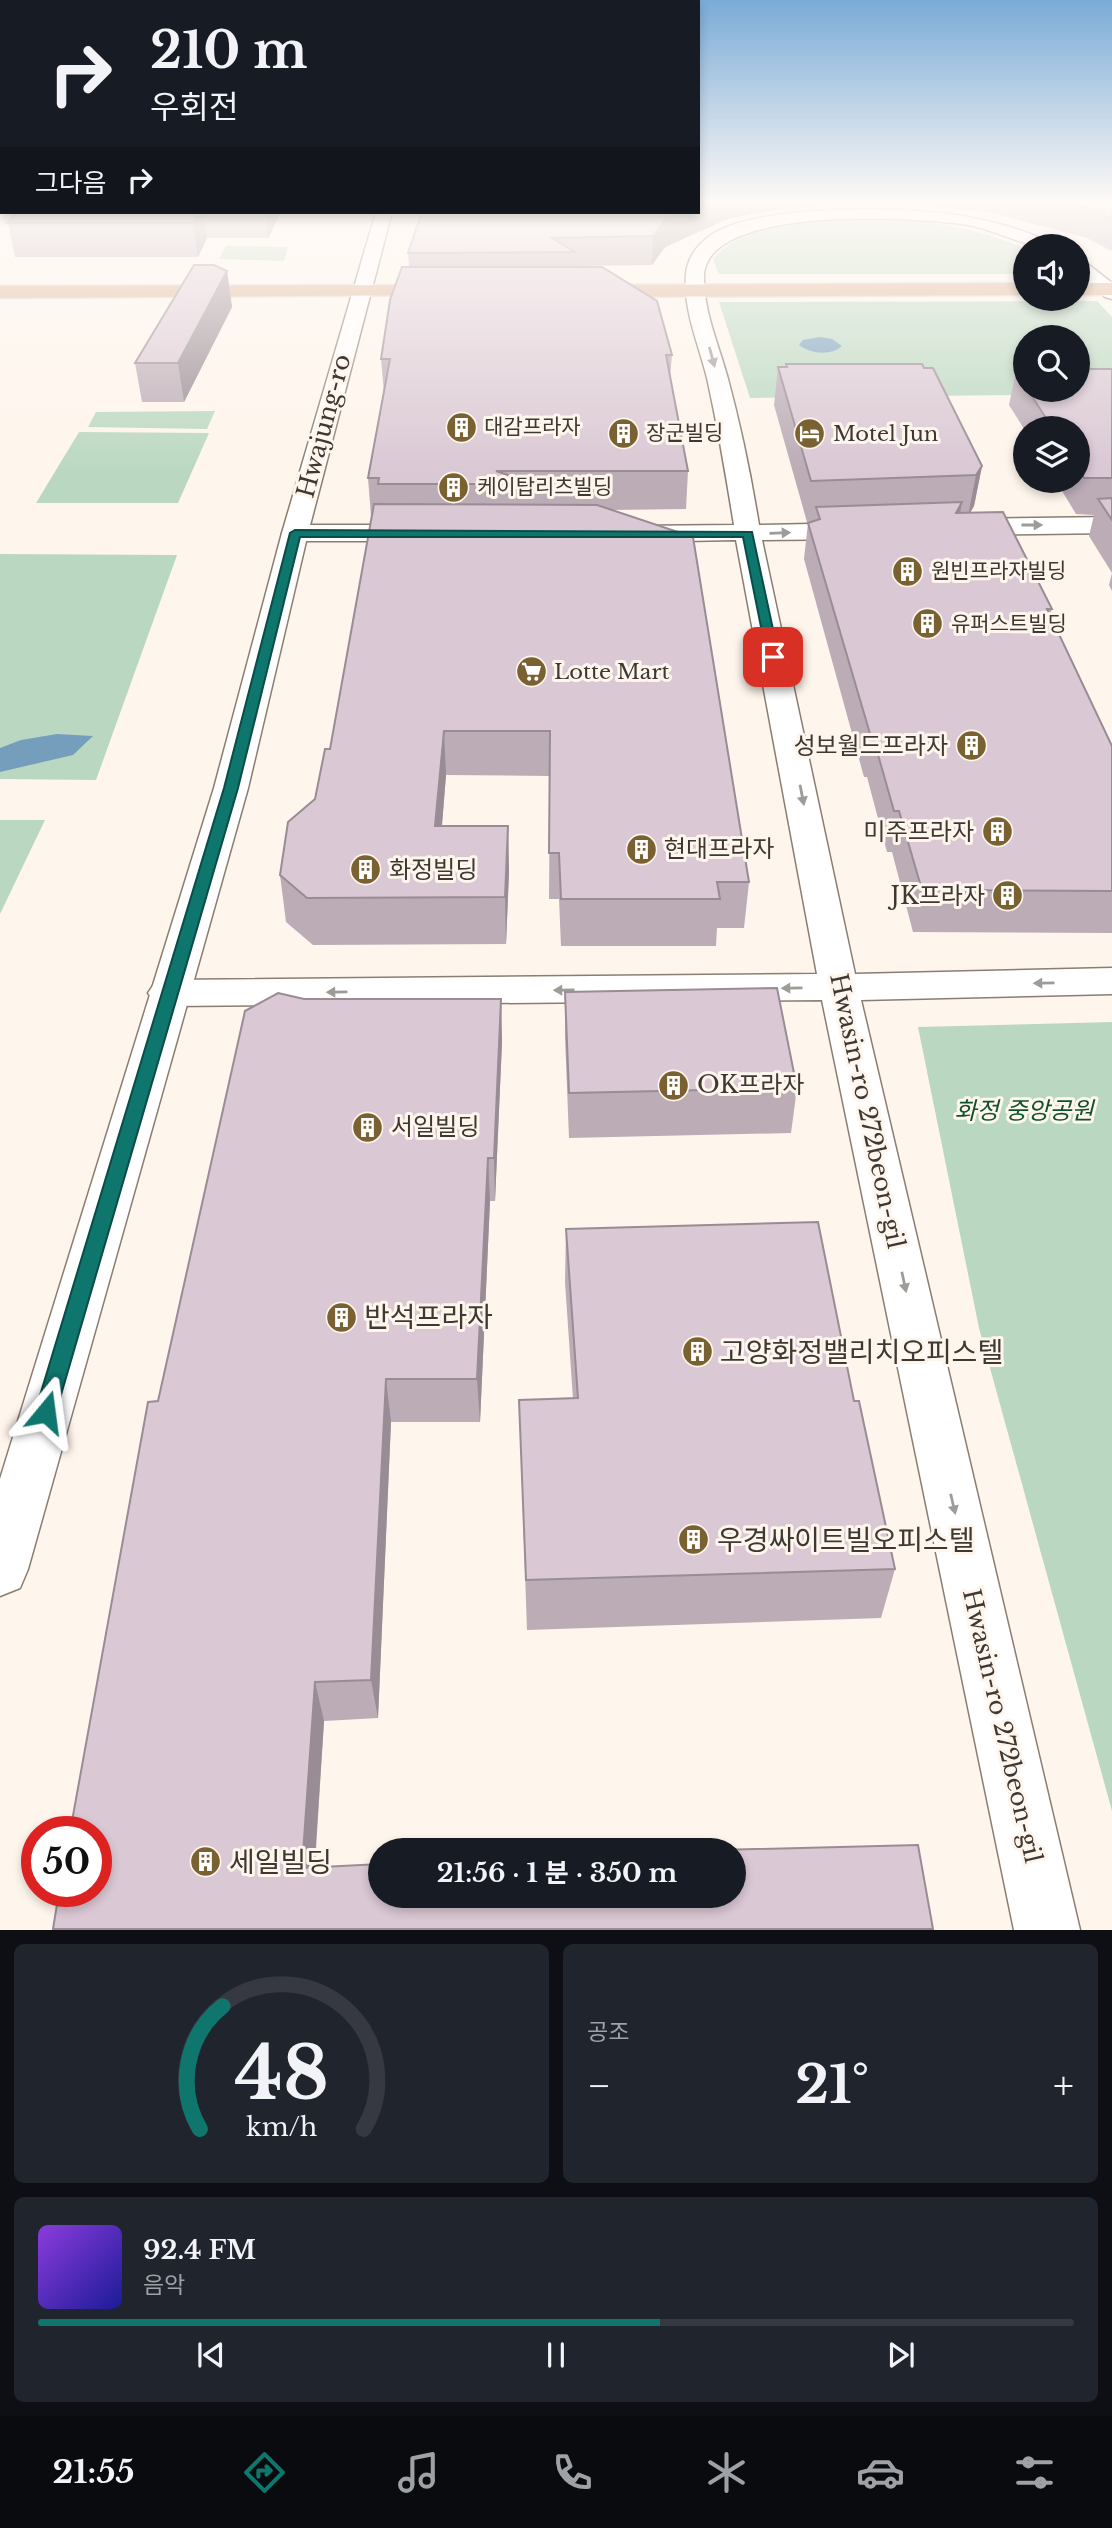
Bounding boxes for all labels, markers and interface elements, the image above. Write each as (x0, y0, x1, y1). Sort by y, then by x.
text: 210 m (150, 20, 308, 81)
icon: right (35, 28, 126, 119)
text: 우회전 (150, 87, 238, 127)
icon: right (121, 161, 159, 199)
text: 그다음 (35, 167, 107, 199)
map controls (1013, 234, 1090, 493)
button: sound (1013, 234, 1090, 311)
button: search (1013, 325, 1090, 402)
one-way arrow (707, 346, 718, 368)
street label: Hwajung-ro (290, 351, 357, 501)
building icon: 대감프라자 (444, 410, 478, 444)
place label: 대감프라자 (484, 414, 581, 440)
building icon: 장군빌딩 (606, 416, 640, 450)
button: layers (1013, 416, 1090, 493)
hotel icon: Motel Jun (793, 417, 827, 451)
place label: 장군빌딩 (646, 420, 723, 446)
place label: Motel Jun (833, 421, 938, 447)
building icon: 케이탑리츠빌딩 (437, 470, 471, 504)
place label: 케이탑리츠빌딩 (477, 474, 612, 500)
one-way arrow (1021, 519, 1043, 531)
one-way arrow (769, 528, 791, 539)
building icon: 원빈프라자빌딩 (891, 554, 925, 588)
place label: 원빈프라자빌딩 (931, 558, 1066, 584)
building icon: 유퍼스트빌딩 (911, 607, 945, 641)
place label: 유퍼스트빌딩 (951, 611, 1067, 637)
pin (743, 627, 803, 687)
icon: arrive (754, 638, 792, 676)
supermarket icon: Lotte Mart (514, 655, 548, 689)
place label: Lotte Mart (554, 659, 669, 685)
building icon: 성보월드프라자 (954, 729, 988, 763)
place label: 성보월드프라자 (793, 731, 948, 760)
one-way arrow (797, 784, 808, 806)
building icon: 미주프라자 (980, 815, 1014, 849)
place label: 미주프라자 (864, 817, 974, 846)
building icon: 현대프라자 (624, 832, 658, 866)
place label: 현대프라자 (664, 834, 774, 863)
building icon: 화정빌딩 (349, 853, 383, 887)
place label: 화정빌딩 (389, 855, 477, 884)
building icon: JK프라자 (991, 879, 1025, 913)
place label: JK프라자 (888, 881, 985, 910)
street label: Hwasin-ro 272beon-gil (824, 971, 911, 1251)
one-way arrow (1033, 977, 1055, 989)
one-way arrow (781, 982, 803, 994)
one-way arrow (553, 984, 575, 996)
one-way arrow (326, 986, 348, 998)
building icon: OK프라자 (657, 1068, 691, 1102)
place label: OK프라자 (697, 1070, 804, 1099)
park label: 화정 중앙공원 (954, 1096, 1095, 1125)
building icon: 서일빌딩 (351, 1110, 385, 1144)
place label: 서일빌딩 (391, 1112, 479, 1141)
one-way arrow (898, 1271, 909, 1293)
building icon: 반석프라자 (324, 1300, 358, 1334)
place label: 반석프라자 (364, 1300, 493, 1335)
building icon: 고양화정밸리치오피스텔 (680, 1335, 714, 1369)
place label: 고양화정밸리치오피스텔 (720, 1335, 1003, 1370)
position arrow (9, 1375, 83, 1449)
one-way arrow (947, 1493, 958, 1515)
building icon: 우경싸이트빌오피스텔 (677, 1523, 711, 1557)
place label: 우경싸이트빌오피스텔 (717, 1523, 975, 1558)
street label: Hwasin-ro 272beon-gil (957, 1586, 1048, 1866)
speed limit sign: 50 (21, 1816, 112, 1907)
building icon: 세일빌딩 (189, 1845, 223, 1879)
place label: 세일빌딩 (229, 1845, 332, 1880)
text: 21:56 · 1 분 · 350 m (437, 1857, 677, 1889)
text: 공조 (587, 2018, 629, 2046)
text: 48 (234, 2029, 329, 2120)
text: 21° (795, 2053, 869, 2117)
text: − (587, 2062, 611, 2109)
text: + (1053, 2062, 1074, 2109)
text: km/h (246, 2112, 317, 2143)
text: 92.4 FM (143, 2234, 256, 2266)
text: 음악 (143, 2271, 185, 2299)
icon: previous (192, 2336, 230, 2374)
icon: pause (537, 2336, 575, 2374)
icon: next (882, 2336, 920, 2374)
icon: directions (240, 2448, 289, 2497)
icon: music (394, 2448, 443, 2497)
icon: phone (548, 2448, 597, 2497)
icon: climate (702, 2448, 751, 2497)
icon: car (856, 2448, 905, 2497)
icon: filters (1010, 2448, 1059, 2497)
text: 21:55 (53, 2452, 135, 2492)

